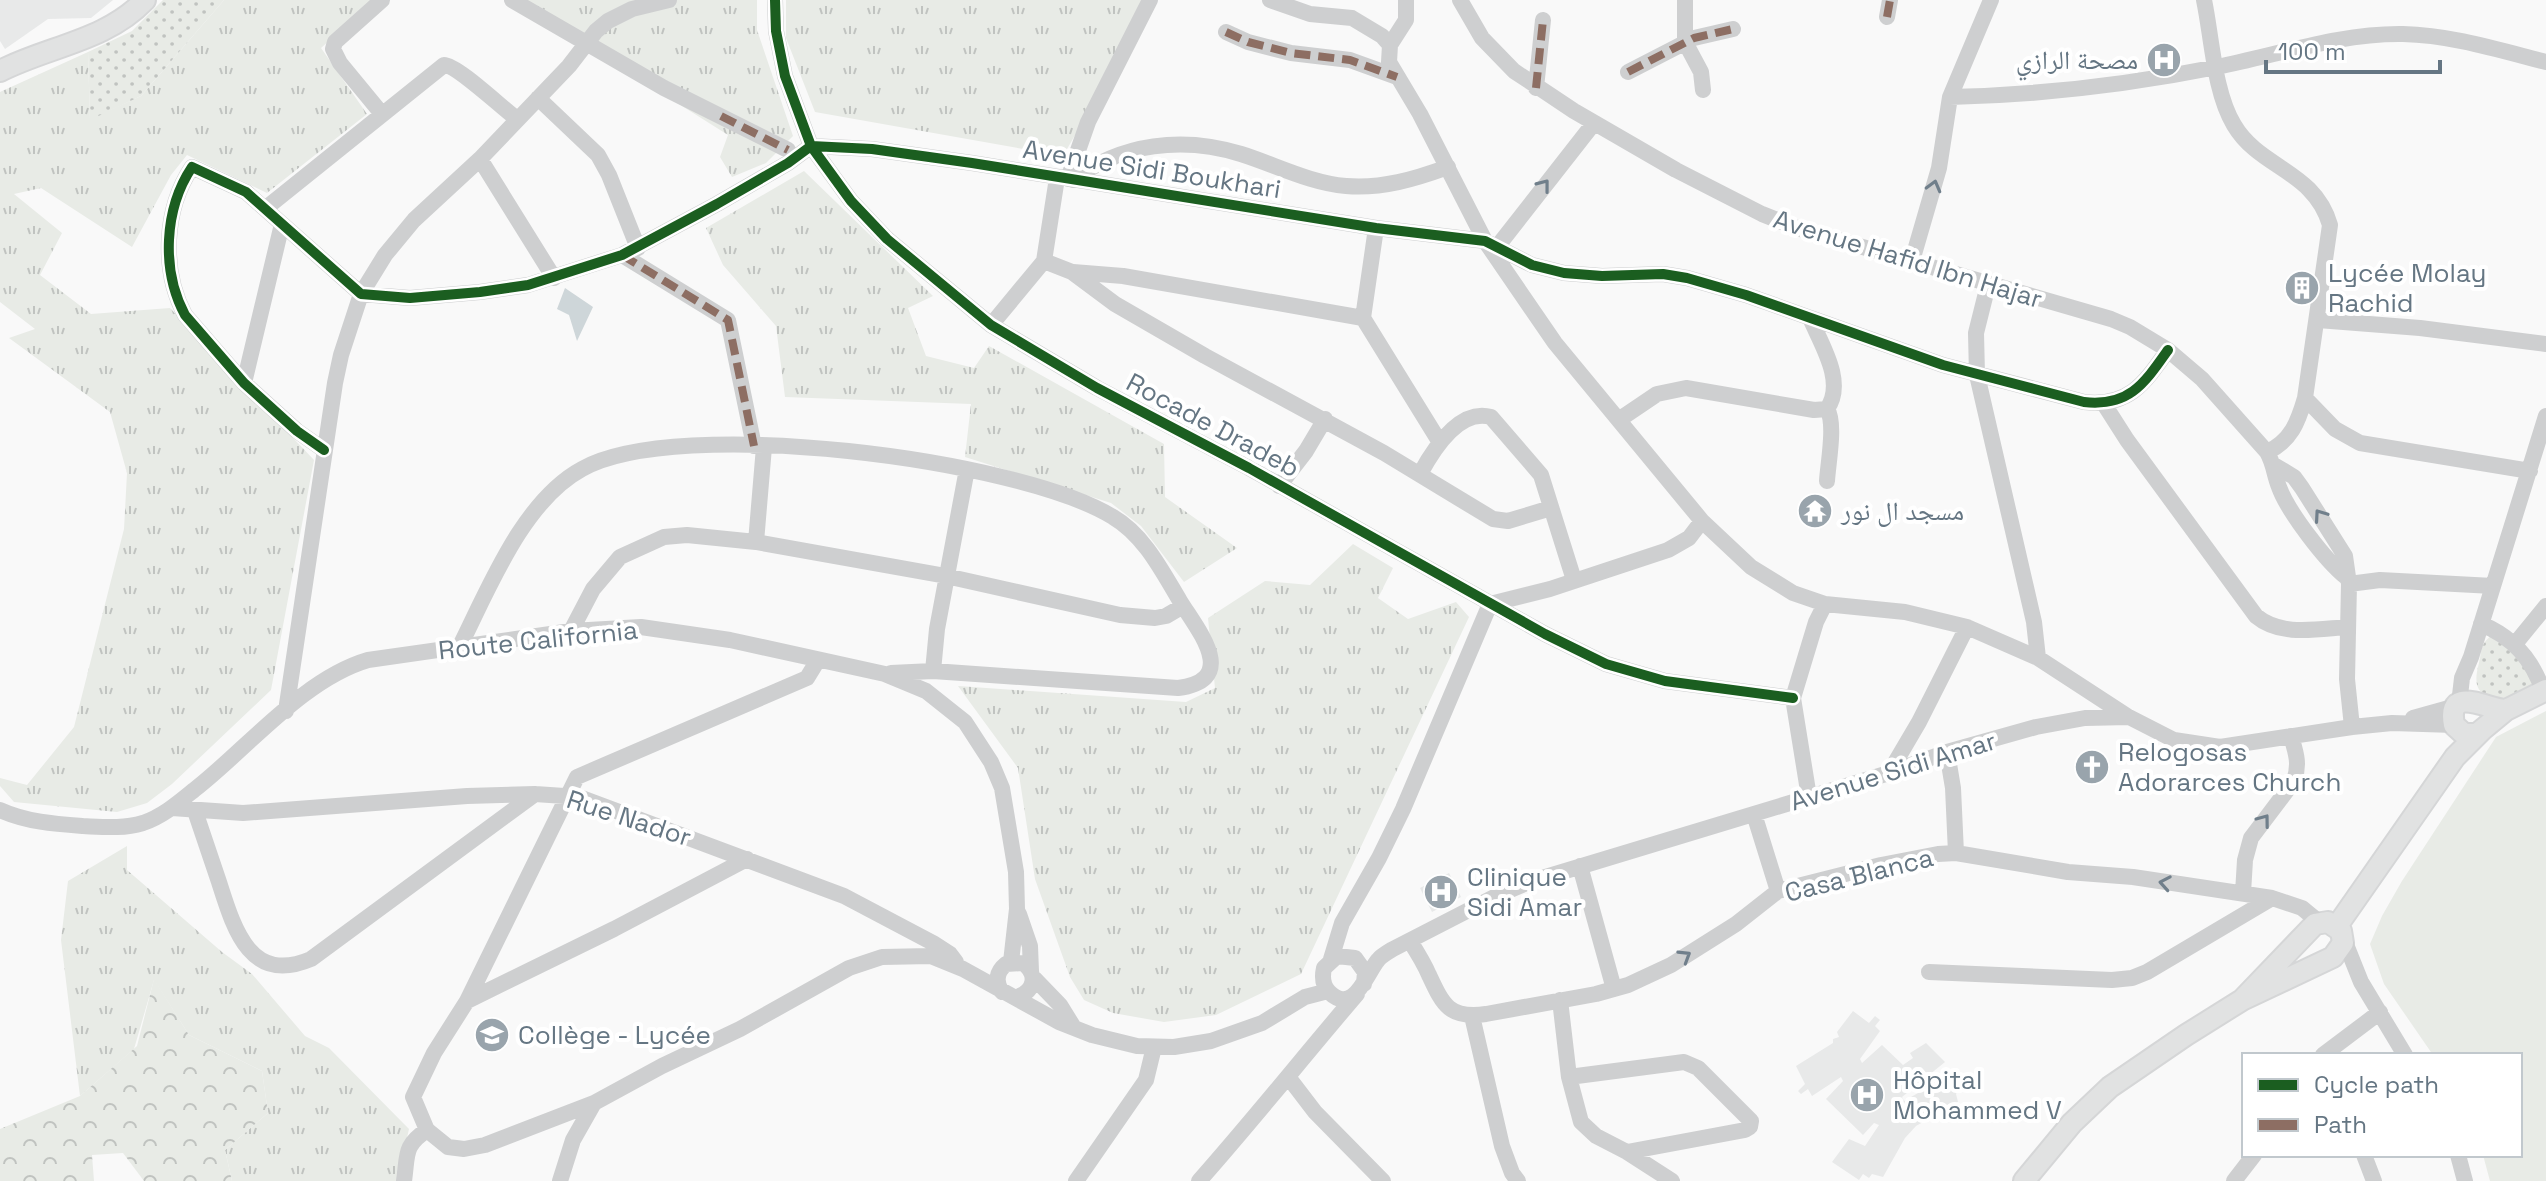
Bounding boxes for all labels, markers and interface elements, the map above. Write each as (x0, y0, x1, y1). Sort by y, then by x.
scale bar (2266, 24, 2440, 74)
text: 100 m (2278, 36, 2346, 67)
hospital icon: مصحة الرازي (2145, 41, 2183, 79)
place label: مصحة الرازي (2016, 43, 2138, 81)
street label: Avenue Sidi Boukhari (1021, 132, 1283, 206)
one-way arrow (1535, 179, 1549, 194)
one-way arrow (1924, 180, 1941, 194)
street label: Avenue Hafid Ibn Hajar (1770, 202, 2046, 316)
place label: Lycée Molay Rachid (2328, 256, 2486, 320)
building icon: Lycée Molay Rachid (2283, 269, 2321, 307)
street label: Rocade Dradeb (1120, 365, 1306, 485)
temple icon: مسجد ال نور (1796, 492, 1834, 530)
place label: مسجد ال نور (1840, 494, 1964, 528)
one-way arrow (2315, 510, 2330, 524)
street label: Route California (437, 613, 639, 667)
street label: Avenue Sidi Amar (1786, 723, 2000, 819)
place label: Relogosas Adorarces Church (2118, 735, 2341, 799)
church icon: Relogosas Adorarces Church (2073, 748, 2111, 786)
street label: Rue Nador (562, 782, 696, 854)
one-way arrow (2255, 814, 2269, 829)
street label: Casa Blanca (1781, 840, 1937, 910)
place label: Clinique Sidi Amar (1467, 860, 1582, 924)
hospital icon: Clinique Sidi Amar (1422, 873, 1460, 911)
one-way arrow (2159, 876, 2172, 893)
one-way arrow (1676, 950, 1690, 965)
school or university icon: Collège - Lycée (473, 1016, 511, 1054)
place label: Collège - Lycée (518, 1018, 711, 1052)
legend (2242, 1053, 2522, 1157)
place label: Hôpital Mohammed V (1893, 1063, 2062, 1127)
text: Cycle path (2314, 1069, 2439, 1100)
hospital icon: Hôpital Mohammed V (1848, 1076, 1886, 1114)
text: Path (2314, 1109, 2367, 1140)

